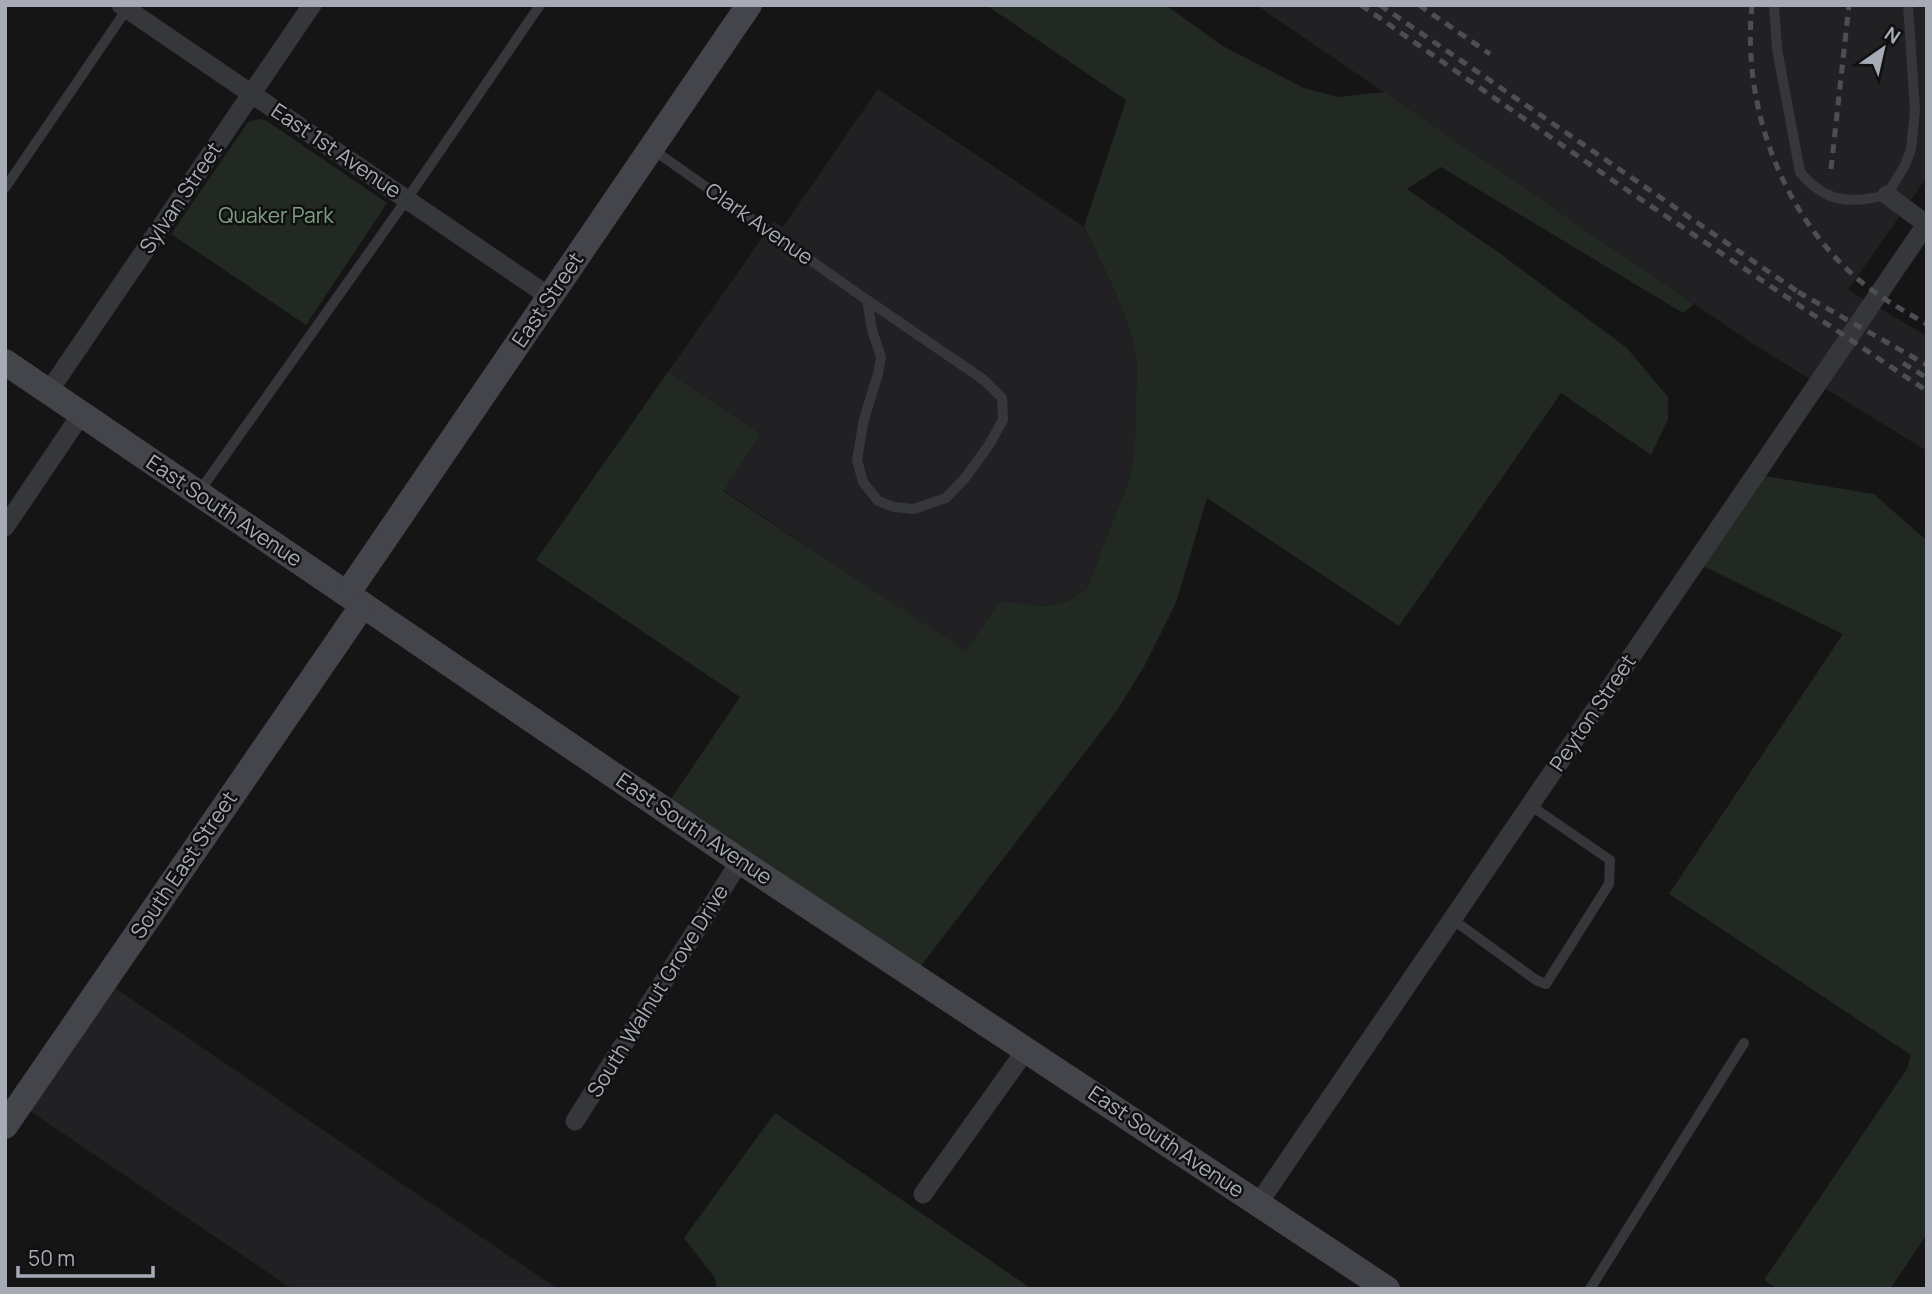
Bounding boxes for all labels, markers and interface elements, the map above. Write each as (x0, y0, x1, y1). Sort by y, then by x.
north arrow (1848, 14, 1918, 84)
text: N (1880, 20, 1905, 50)
street label: East 1st Avenue (266, 96, 407, 204)
street label: Sylvan Street (133, 136, 228, 259)
street label: Clark Avenue (700, 176, 819, 271)
park label: Quaker Park (218, 201, 334, 229)
street label: East Street (505, 246, 589, 352)
street label: East South Avenue (141, 448, 308, 573)
street label: Peyton Street (1543, 649, 1642, 776)
street label: East South Avenue (611, 766, 778, 891)
street label: South East Street (124, 785, 243, 944)
street label: South Walnut Grove Drive (580, 879, 734, 1102)
street label: East South Avenue (1083, 1079, 1250, 1204)
scale bar (18, 1234, 152, 1278)
text: 50 m (28, 1244, 75, 1272)

